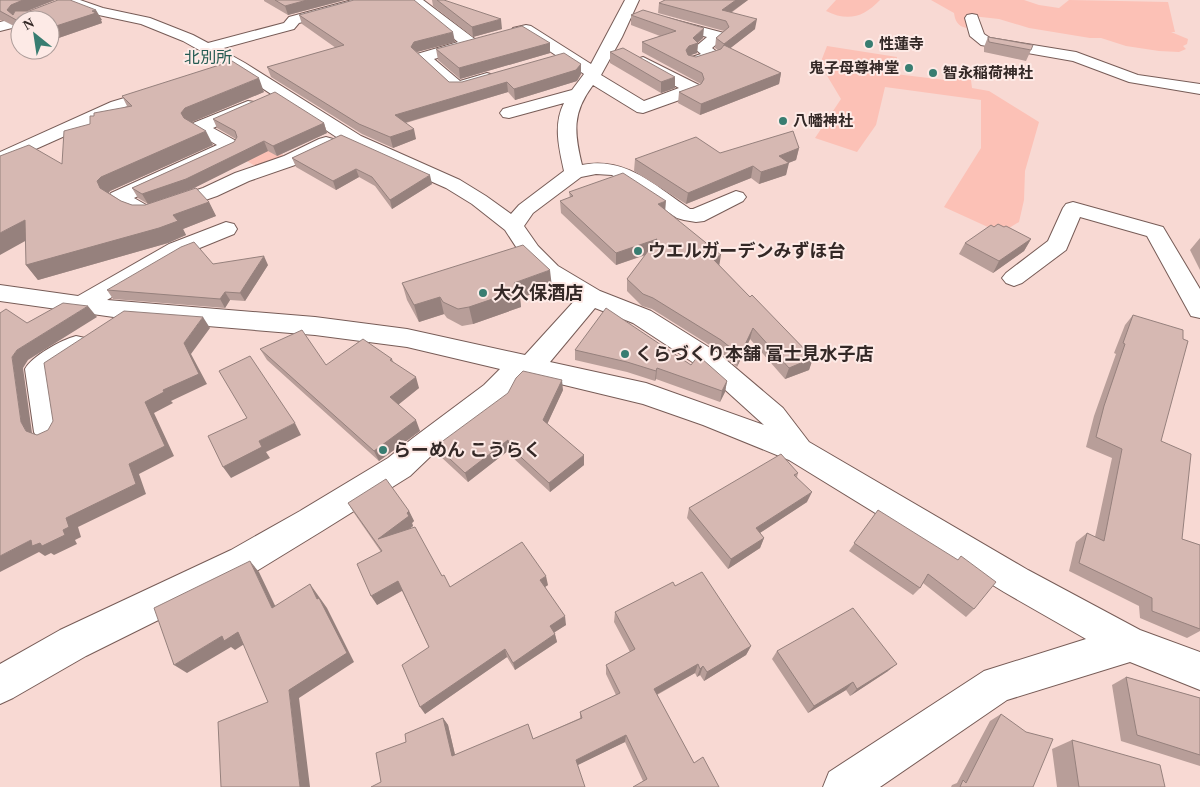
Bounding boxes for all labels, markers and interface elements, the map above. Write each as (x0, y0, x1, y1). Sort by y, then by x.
north arrow (10, 10, 60, 60)
text: N (21, 15, 37, 33)
place label: 性蓮寺 (879, 36, 924, 52)
marker: 性蓮寺 (863, 38, 875, 50)
district label: 北別所 (184, 49, 232, 66)
place label: 鬼子母尊神堂 (809, 59, 899, 76)
marker: 鬼子母尊神堂 (903, 62, 915, 74)
place label: 智永稲荷神社 (943, 64, 1033, 81)
marker: 智永稲荷神社 (927, 67, 939, 79)
place label: 八幡神社 (793, 112, 853, 129)
marker: 八幡神社 (777, 115, 789, 127)
place label: ウエルガーデンみずほ台 (648, 240, 845, 261)
marker: ウエルガーデンみずほ台 (632, 245, 644, 257)
place label: 大久保酒店 (493, 283, 583, 303)
marker: 大久保酒店 (477, 287, 489, 299)
place label: くらづくり本舗 富士見水子店 (635, 344, 874, 364)
marker: くらづくり本舗 富士見水子店 (619, 348, 631, 360)
place label: らーめん こうらく (393, 440, 542, 460)
marker: らーめん こうらく (377, 444, 389, 456)

